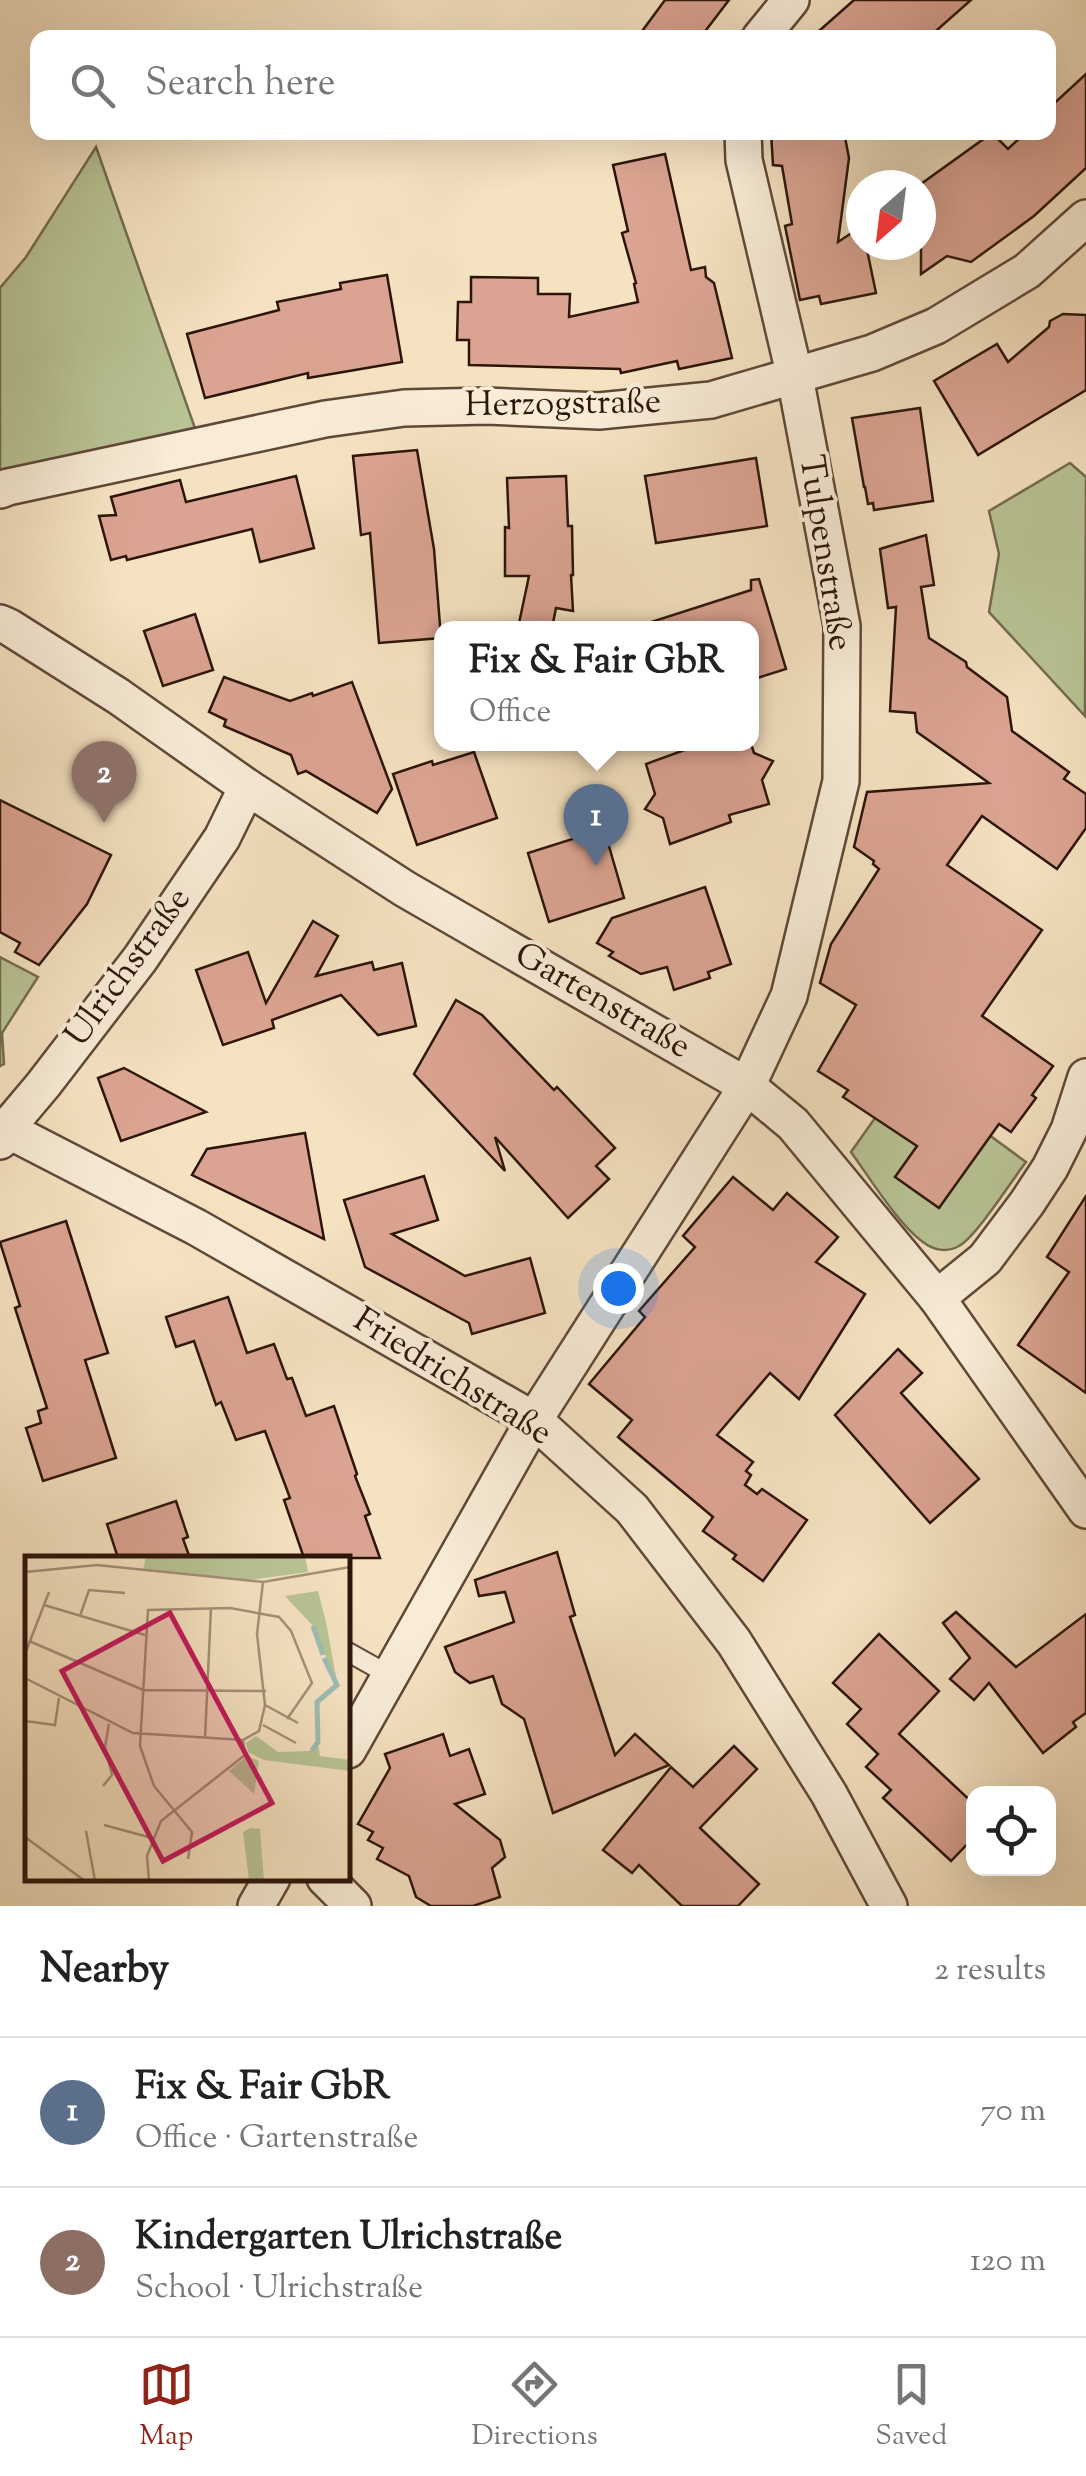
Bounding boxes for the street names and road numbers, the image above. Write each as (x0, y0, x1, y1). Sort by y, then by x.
street label: Herzogstraße (464, 378, 662, 432)
street label: Tulpenstraße (783, 452, 865, 654)
street label: Ulrichstraße (53, 877, 205, 1059)
street label: Gartenstraße (504, 931, 700, 1073)
street label: Friedrichstraße (343, 1296, 561, 1460)

